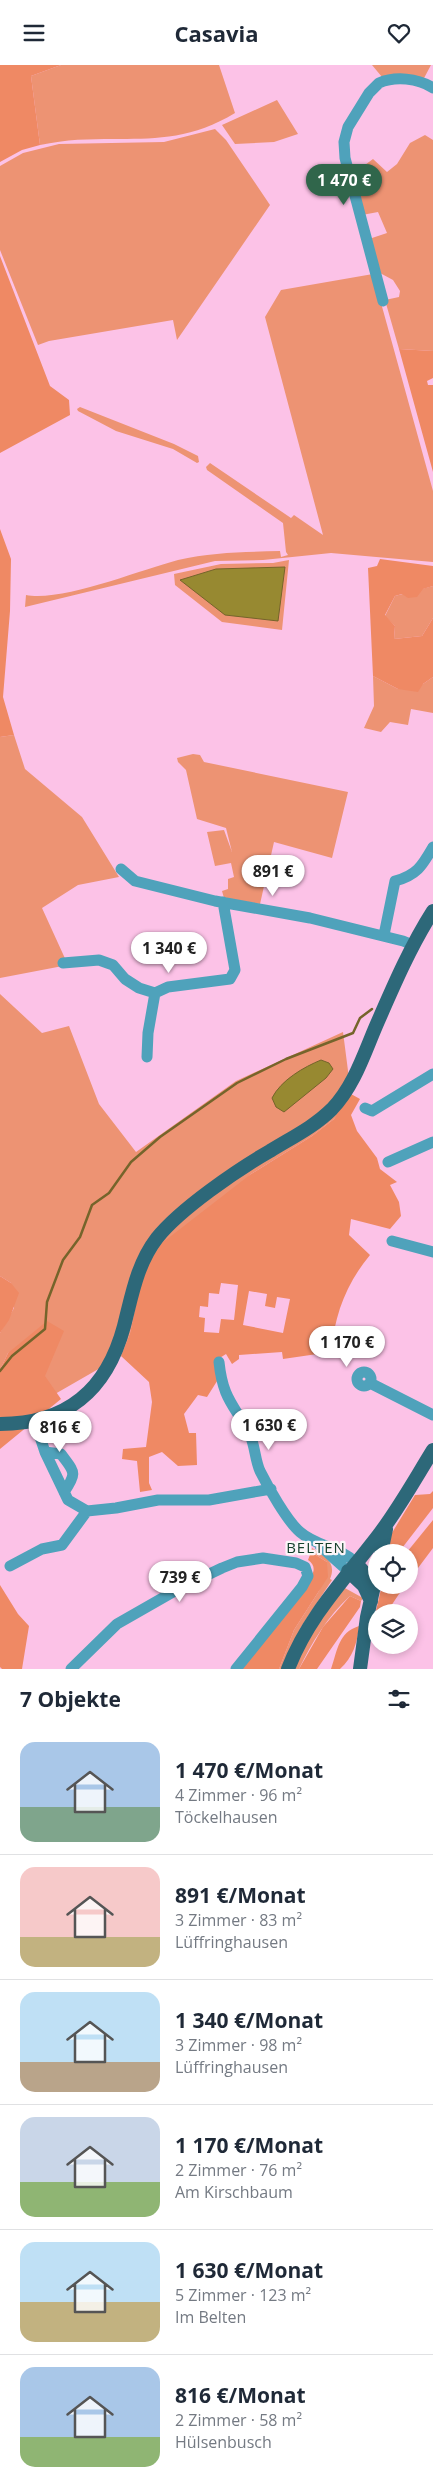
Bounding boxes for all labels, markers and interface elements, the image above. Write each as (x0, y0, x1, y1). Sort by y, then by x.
text: Casavia (174, 18, 259, 48)
icon: menu (20, 19, 48, 47)
icon: heart (385, 19, 413, 47)
pin: 1 470 € (298, 163, 390, 206)
text: 1 470 € (317, 169, 371, 191)
pin: 891 € (238, 855, 308, 897)
text: 891 € (253, 860, 293, 882)
pin: 1 340 € (123, 931, 215, 974)
text: 1 340 € (142, 937, 196, 959)
pin: 1 170 € (301, 1325, 393, 1368)
text: 1 170 € (320, 1331, 374, 1353)
pin: 1 630 € (223, 1409, 315, 1451)
pin: 816 € (25, 1411, 95, 1453)
text: 1 630 € (242, 1414, 296, 1436)
text: 816 € (40, 1416, 80, 1438)
district label: BELTEN (286, 1537, 346, 1557)
map controls (368, 1544, 418, 1654)
button: locate (368, 1544, 418, 1594)
pin: 739 € (145, 1561, 215, 1603)
text: 739 € (160, 1566, 200, 1588)
button: layers (368, 1604, 418, 1654)
text: 7 Objekte (20, 1685, 121, 1713)
icon: filters (385, 1685, 413, 1713)
text: 1 470 €/Monat (175, 1756, 323, 1784)
icon: home (60, 1762, 120, 1822)
text: 4 Zimmer · 96 m² (175, 1784, 302, 1806)
text: Töckelhausen (175, 1806, 277, 1828)
text: 891 €/Monat (175, 1881, 306, 1909)
icon: home (60, 1887, 120, 1947)
text: 3 Zimmer · 83 m² (175, 1909, 302, 1931)
text: Lüffringhausen (175, 1931, 288, 1953)
text: 1 340 €/Monat (175, 2006, 323, 2034)
icon: home (60, 2012, 120, 2072)
text: 3 Zimmer · 98 m² (175, 2034, 302, 2056)
text: Lüffringhausen (175, 2056, 288, 2078)
text: 1 170 €/Monat (175, 2131, 323, 2159)
icon: home (60, 2137, 120, 2197)
text: 2 Zimmer · 76 m² (175, 2159, 302, 2181)
text: Am Kirschbaum (175, 2181, 293, 2203)
text: 1 630 €/Monat (175, 2256, 323, 2284)
icon: home (60, 2262, 120, 2322)
text: 5 Zimmer · 123 m² (175, 2284, 311, 2306)
text: Im Belten (175, 2306, 246, 2328)
text: 816 €/Monat (175, 2381, 306, 2409)
icon: home (60, 2387, 120, 2447)
text: 2 Zimmer · 58 m² (175, 2409, 302, 2431)
text: Hülsenbusch (175, 2431, 272, 2453)

